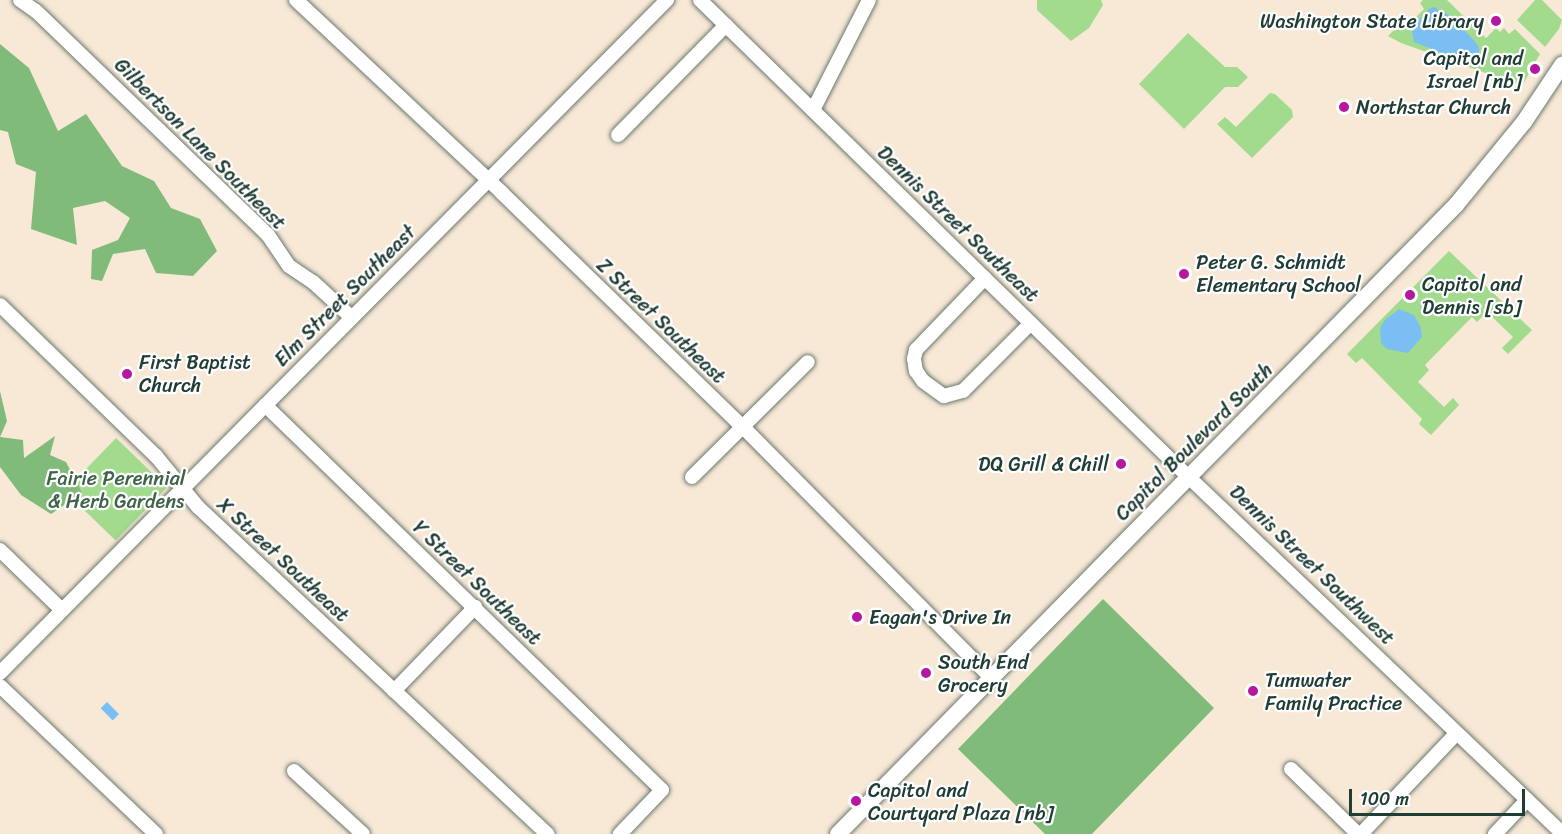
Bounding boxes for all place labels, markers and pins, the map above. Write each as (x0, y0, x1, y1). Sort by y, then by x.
place label: Washington State Library (1260, 9, 1484, 33)
marker: Washington State Library (1489, 14, 1503, 28)
place label: Capitol and Israel [nb] (1424, 46, 1523, 93)
marker: Capitol and Israel [nb] (1528, 62, 1542, 76)
place label: Northstar Church (1356, 95, 1511, 119)
marker: Northstar Church (1337, 100, 1351, 114)
place label: Peter G. Schmidt Elementary School (1196, 250, 1361, 297)
marker: Peter G. Schmidt Elementary School (1177, 267, 1191, 281)
place label: Capitol and Dennis [sb] (1422, 272, 1523, 319)
marker: Capitol and Dennis [sb] (1403, 288, 1417, 302)
place label: First Baptist Church (139, 350, 250, 397)
marker: First Baptist Church (120, 367, 134, 381)
place label: DQ Grill & Chill (978, 452, 1109, 476)
marker: DQ Grill & Chill (1114, 457, 1128, 471)
place label: Eagan's Drive In (869, 605, 1011, 629)
marker: Eagan's Drive In (850, 610, 864, 624)
place label: South End Grocery (938, 650, 1028, 697)
marker: South End Grocery (919, 666, 933, 680)
place label: Tumwater Family Practice (1265, 668, 1402, 715)
marker: Tumwater Family Practice (1246, 684, 1260, 698)
place label: Capitol and Courtyard Plaza [nb] (868, 778, 1055, 825)
marker: Capitol and Courtyard Plaza [nb] (849, 794, 863, 808)

